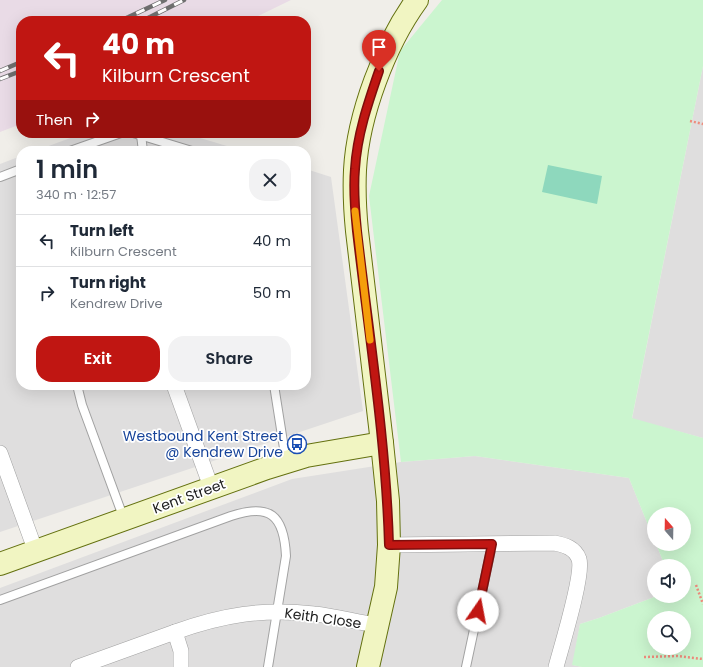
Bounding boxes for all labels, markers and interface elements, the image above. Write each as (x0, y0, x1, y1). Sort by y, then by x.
text: 40 m (102, 25, 175, 64)
pin (362, 30, 396, 71)
icon: left (36, 32, 88, 84)
icon: arrive (368, 36, 390, 58)
text: Kilburn Crescent (102, 63, 250, 88)
icon: right (81, 108, 103, 130)
text: Then (36, 109, 73, 130)
text: 1 min (36, 153, 98, 186)
button: close (249, 159, 291, 201)
text: 340 m · 12:57 (36, 185, 116, 204)
text: Turn left (70, 220, 134, 241)
icon: left (36, 230, 58, 252)
text: 40 m (253, 230, 291, 251)
text: Kilburn Crescent (70, 242, 177, 261)
text: Turn right (70, 272, 146, 293)
icon: right (36, 282, 58, 304)
text: 50 m (253, 282, 291, 303)
text: Kendrew Drive (70, 294, 163, 313)
button: Exit (36, 336, 160, 382)
button: Share (168, 336, 291, 382)
place label: Westbound Kent Street @ Kendrew Drive (123, 426, 283, 462)
bus stop icon: Westbound Kent Street @ Kendrew Drive (286, 433, 308, 455)
street label: Kent Street (150, 474, 228, 518)
north arrow (647, 507, 691, 551)
map controls (647, 507, 691, 655)
button: sound (647, 559, 691, 603)
position arrow (457, 590, 499, 632)
street label: Keith Close (283, 603, 363, 633)
button: search (647, 611, 691, 655)

